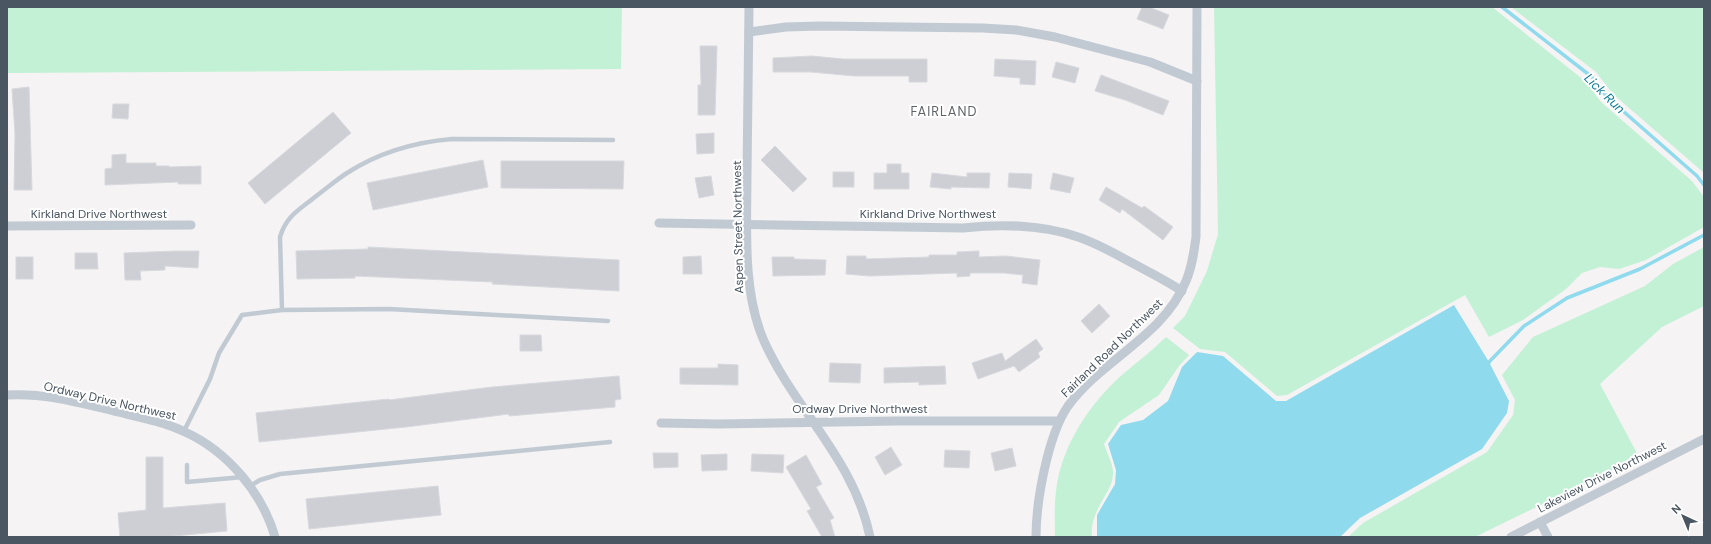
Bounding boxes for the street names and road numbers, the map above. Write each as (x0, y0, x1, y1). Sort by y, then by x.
street label: Aspen Street Northwest (729, 160, 747, 294)
street label: Kirkland Drive Northwest (31, 206, 168, 222)
street label: Kirkland Drive Northwest (860, 206, 997, 222)
street label: Fairland Road Northwest (1058, 295, 1166, 401)
street label: Ordway Drive Northwest (42, 378, 178, 424)
street label: Ordway Drive Northwest (792, 401, 928, 417)
street label: Lakeview Drive Northwest (1535, 437, 1669, 516)

